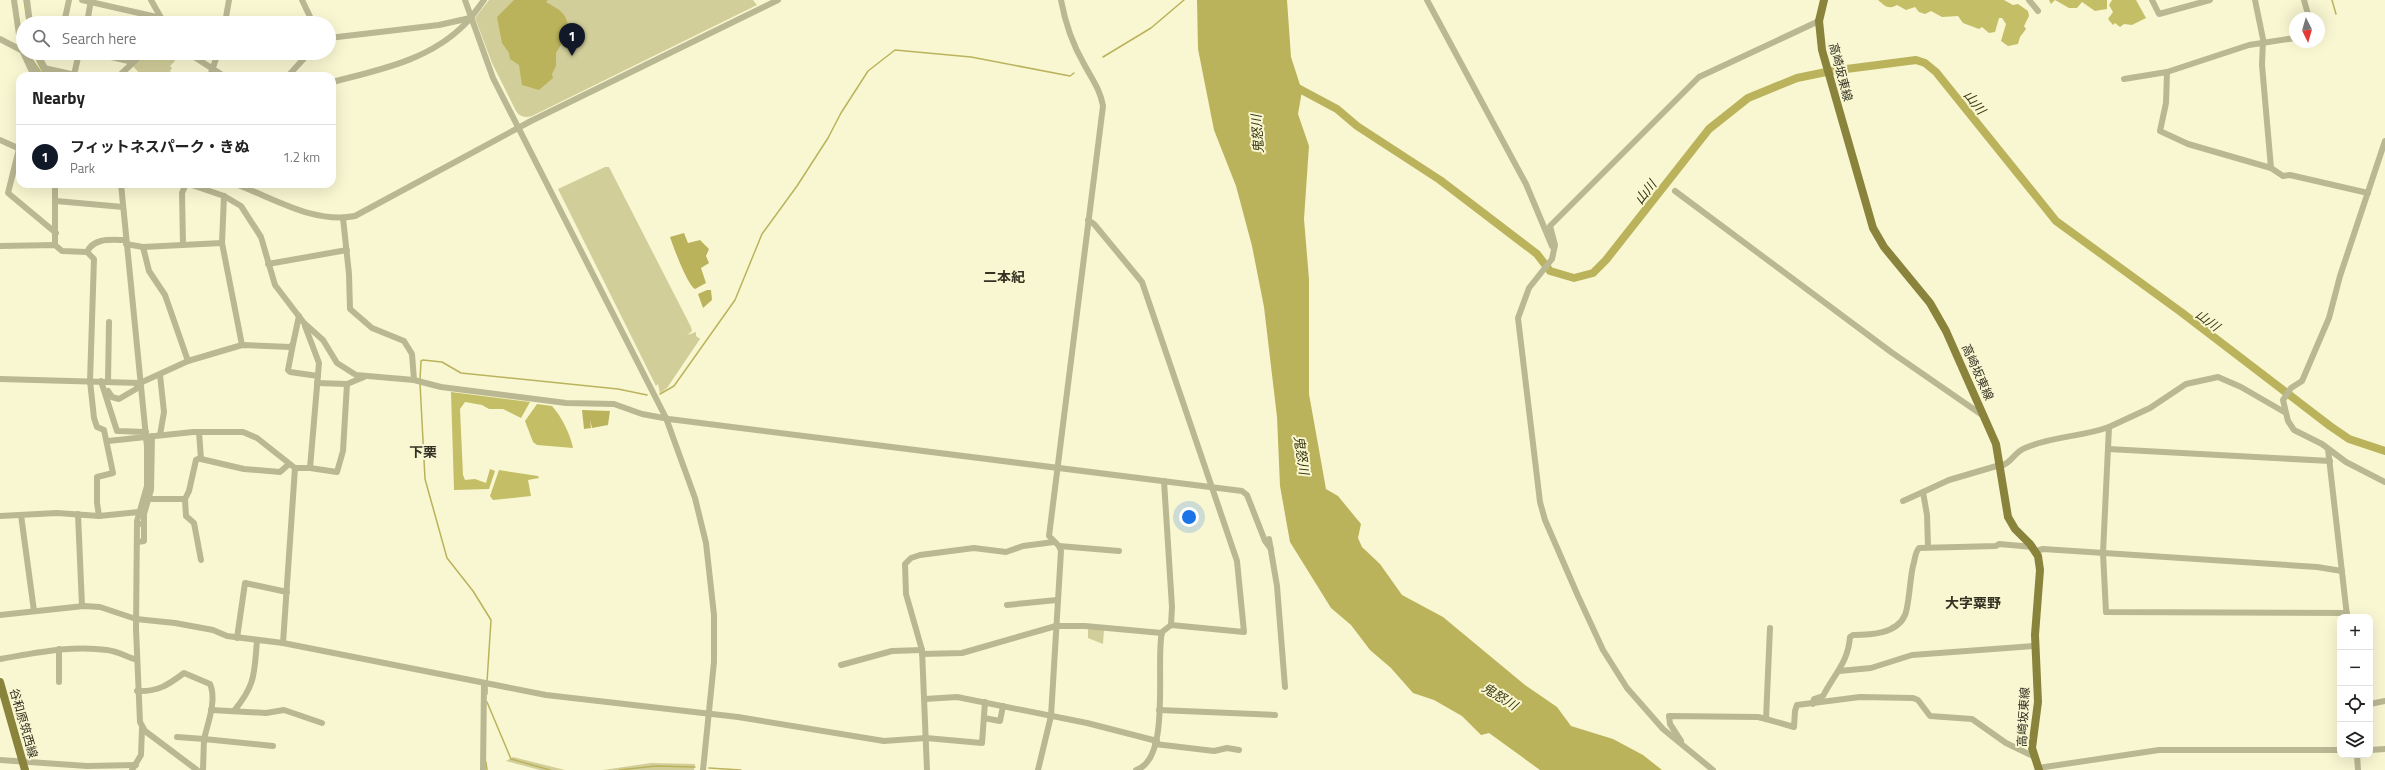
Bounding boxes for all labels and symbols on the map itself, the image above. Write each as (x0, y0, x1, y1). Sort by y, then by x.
north arrow (2289, 12, 2325, 48)
pin: 1 (559, 23, 585, 56)
street label: 高崎坂東線 (1824, 41, 1858, 103)
water label: 山川 (1959, 86, 1992, 120)
water label: 鬼怒川 (1246, 112, 1268, 154)
water label: 山川 (1629, 174, 1662, 208)
district label: 二本紀 (983, 266, 1025, 287)
water label: 山川 (2192, 304, 2226, 337)
street label: 高崎坂東線 (1957, 341, 1999, 403)
water label: 鬼怒川 (1289, 434, 1315, 478)
district label: 下栗 (409, 441, 437, 462)
your location (1179, 507, 1199, 527)
district label: 大字粟野 (1945, 592, 2001, 613)
water label: 鬼怒川 (1478, 677, 1524, 716)
street label: 谷和原筑西線 (5, 686, 43, 760)
street label: 高崎坂東線 (2012, 687, 2034, 747)

